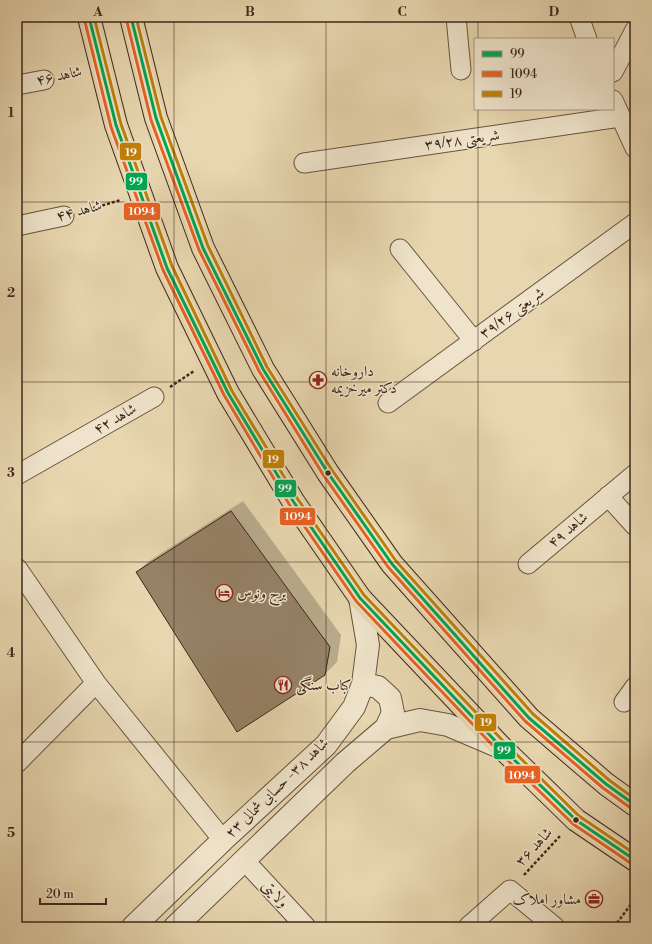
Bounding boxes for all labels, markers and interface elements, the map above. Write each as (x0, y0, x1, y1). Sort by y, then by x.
text: A (92, 4, 103, 20)
text: B (245, 4, 255, 20)
text: C (397, 4, 407, 20)
text: D (549, 4, 559, 20)
legend (474, 38, 614, 110)
text: 99 (510, 47, 525, 62)
street label: شاهد ۴۶ (34, 62, 84, 90)
text: 1094 (510, 67, 537, 82)
text: 19 (510, 87, 522, 102)
text: 1 (8, 105, 15, 121)
street label: شریعتی ۳۹/۲۸ (423, 125, 501, 156)
line badge: 19 (119, 142, 142, 161)
text: 19 (125, 146, 137, 160)
line badge: 99 (125, 172, 148, 191)
text: 99 (129, 175, 143, 189)
street label: شاهد ۴۴ (54, 196, 104, 226)
line badge: 1094 (123, 202, 161, 221)
text: 1094 (128, 205, 156, 219)
street label: شریعتی ۳۹/۲۶ (476, 283, 549, 344)
text: 2 (7, 285, 15, 301)
place label: داروخانه دکتر میرخزیمه (331, 362, 397, 398)
pharmacy icon: داروخانه دکتر میرخزیمه (308, 370, 328, 390)
street label: شاهد ۴۲ (90, 399, 140, 439)
line badge: 19 (262, 449, 285, 469)
text: 19 (267, 453, 279, 467)
text: 3 (7, 465, 15, 481)
unlabelled marker (323, 468, 333, 478)
line badge: 99 (274, 479, 297, 498)
text: 99 (278, 482, 292, 496)
line badge: 1094 (279, 507, 316, 526)
street label: شاهد ۴۹ (544, 508, 592, 552)
text: 1094 (284, 510, 312, 524)
hotel icon: برج ونوس (214, 583, 234, 603)
place label: برج ونوس (237, 584, 286, 606)
text: 4 (7, 645, 16, 661)
restaurant icon: کباب سنگی (273, 675, 293, 695)
place label: کباب سنگی (296, 676, 352, 696)
line badge: 19 (474, 713, 497, 732)
text: 19 (480, 716, 492, 730)
street label: شاهد ۳۸- حسابی شمالی ۲۳ (221, 734, 333, 843)
line badge: 99 (493, 741, 516, 760)
text: 99 (497, 744, 511, 758)
line badge: 1094 (504, 765, 541, 784)
text: 1094 (508, 769, 536, 783)
unlabelled marker (571, 815, 581, 825)
street label: شاهد ۳۶ (511, 824, 557, 870)
text: 5 (7, 825, 15, 841)
street label: ولایتی (258, 876, 292, 912)
scale bar (40, 880, 106, 906)
text: 20 m (46, 887, 74, 902)
office icon: مشاور املاک (584, 889, 604, 909)
place label: مشاور املاک (512, 890, 581, 909)

